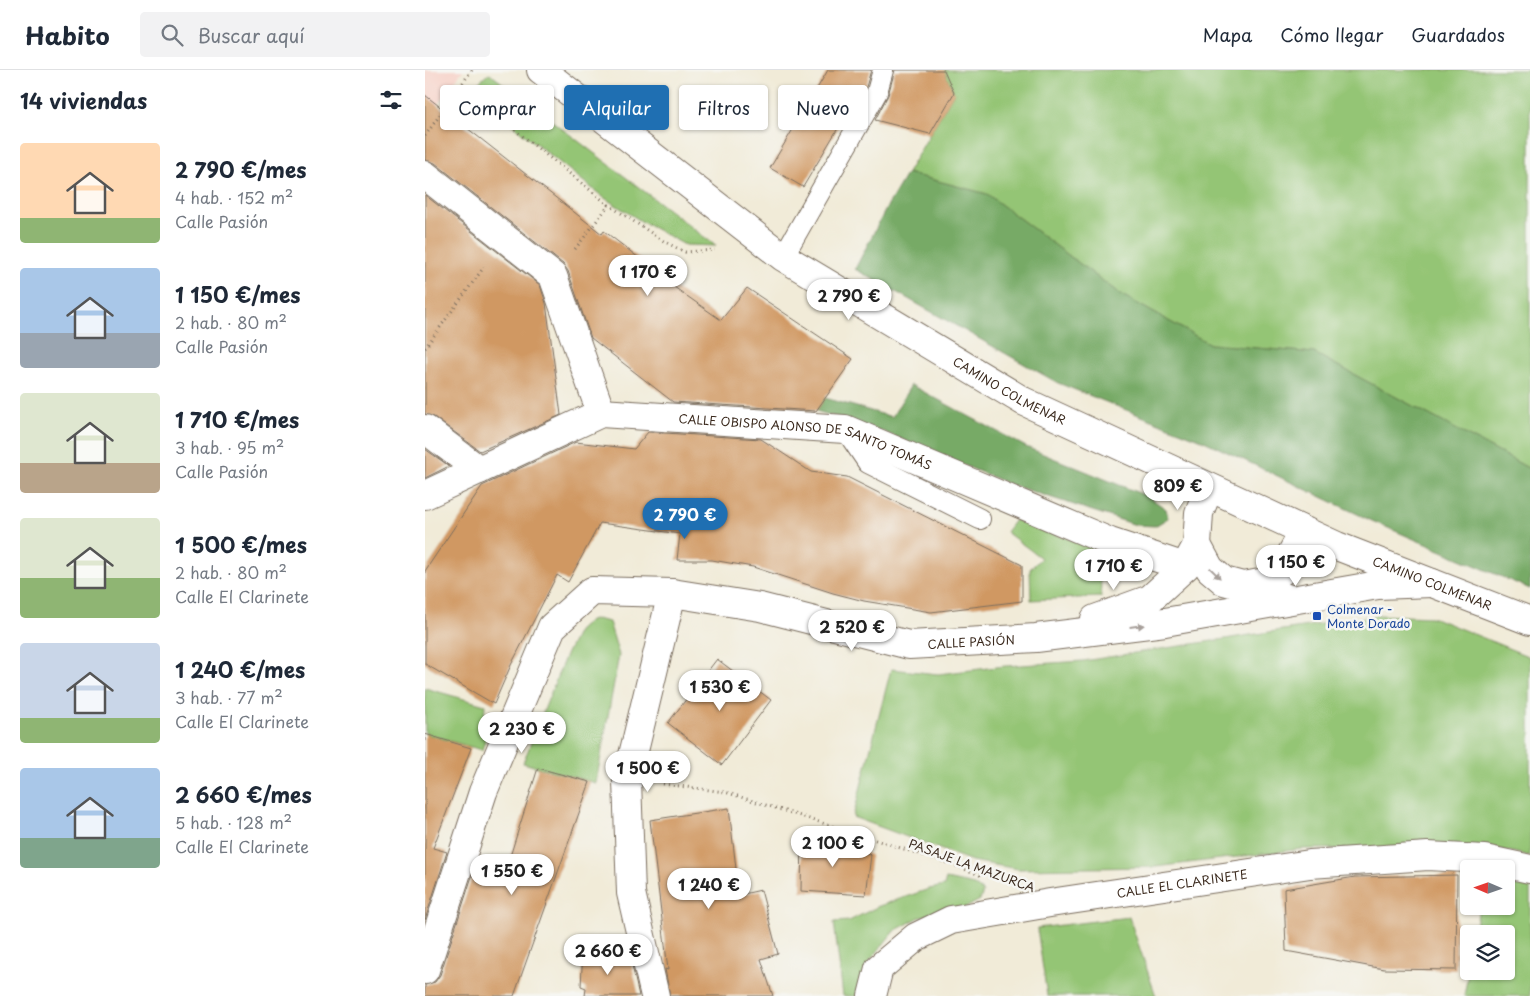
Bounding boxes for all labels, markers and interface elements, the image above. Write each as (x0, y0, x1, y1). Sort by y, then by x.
search box (140, 12, 490, 57)
text: Habito (25, 17, 110, 53)
icon: search (158, 21, 186, 49)
text: Buscar aquí (198, 21, 305, 49)
text: Mapa (1203, 21, 1252, 48)
text: Cómo llegar (1280, 21, 1383, 48)
text: Guardados (1411, 21, 1505, 48)
text: 14 viviendas (20, 84, 147, 116)
chip: Comprar (440, 85, 554, 130)
chip: Alquilar (564, 85, 669, 130)
chip: Filtros (679, 85, 768, 130)
chip: Nuevo (778, 85, 868, 130)
icon: filters (377, 86, 405, 114)
text: 2 790 €/mes (175, 153, 307, 185)
icon: home (60, 163, 120, 223)
text: 4 hab. · 152 m² (175, 185, 293, 209)
text: Calle Pasión (175, 209, 268, 233)
pin: 1 170 € (602, 254, 694, 297)
text: 1 170 € (619, 259, 677, 283)
text: 1 150 €/mes (175, 278, 301, 310)
pin: 2 790 € (803, 278, 895, 321)
text: 2 790 € (818, 283, 880, 307)
icon: home (60, 288, 120, 348)
text: 2 hab. · 80 m² (175, 310, 287, 334)
text: Calle Pasión (175, 334, 268, 358)
street label: CAMINO COLMENAR (950, 352, 1069, 429)
text: 1 710 €/mes (175, 403, 299, 435)
street label: CALLE OBISPO ALONSO DE SANTO TOMÁS (678, 409, 934, 474)
icon: home (60, 413, 120, 473)
text: 3 hab. · 95 m² (175, 435, 284, 459)
text: Calle Pasión (175, 459, 268, 483)
pin: 809 € (1143, 468, 1213, 511)
text: 809 € (1153, 473, 1203, 497)
pin: 2 790 € (639, 498, 731, 540)
text: 2 790 € (654, 502, 716, 526)
text: 1 500 €/mes (175, 528, 307, 560)
icon: home (60, 538, 120, 598)
pin: 1 150 € (1250, 544, 1342, 587)
pin: 1 710 € (1068, 548, 1160, 591)
text: 1 150 € (1267, 549, 1325, 573)
street label: CAMINO COLMENAR (1370, 552, 1495, 615)
text: 1 710 € (1085, 553, 1143, 577)
text: 2 hab. · 80 m² (175, 560, 287, 584)
one-way arrow (1209, 566, 1221, 578)
text: Calle El Clarinete (175, 584, 309, 608)
place label: Colmenar - Monte Dorado (1327, 600, 1411, 632)
pin: 2 520 € (806, 610, 898, 652)
marker: Colmenar - Monte Dorado (1311, 610, 1323, 622)
text: 2 520 € (819, 614, 885, 638)
one-way arrow (1129, 622, 1145, 630)
street label: CALLE PASIÓN (927, 630, 1015, 653)
text: 1 240 €/mes (175, 653, 305, 685)
icon: home (60, 663, 120, 723)
pin: 1 530 € (674, 670, 766, 712)
text: 1 530 € (690, 674, 751, 698)
text: 3 hab. · 77 m² (175, 685, 283, 709)
text: Calle El Clarinete (175, 709, 309, 733)
pin: 2 230 € (476, 712, 568, 754)
text: 2 230 € (489, 716, 555, 740)
pin: 1 500 € (602, 750, 694, 793)
text: 1 500 € (616, 755, 680, 779)
text: 2 660 €/mes (175, 778, 312, 810)
icon: home (60, 788, 120, 848)
text: 5 hab. · 128 m² (175, 810, 292, 834)
pin: 2 100 € (787, 826, 879, 868)
text: 2 100 € (802, 830, 864, 854)
text: Calle El Clarinete (175, 834, 309, 858)
street label: PASAJE LA MAZURCA (906, 834, 1038, 896)
pin: 1 550 € (466, 854, 558, 896)
text: 1 550 € (481, 858, 543, 882)
north arrow (1460, 860, 1515, 915)
map controls (1460, 860, 1515, 980)
street label: CALLE EL CLARINETE (1115, 864, 1249, 902)
pin: 1 240 € (663, 868, 755, 910)
text: 1 240 € (678, 872, 740, 896)
button: layers (1460, 925, 1515, 980)
pin: 2 660 € (562, 934, 654, 976)
text: 2 660 € (575, 938, 641, 962)

